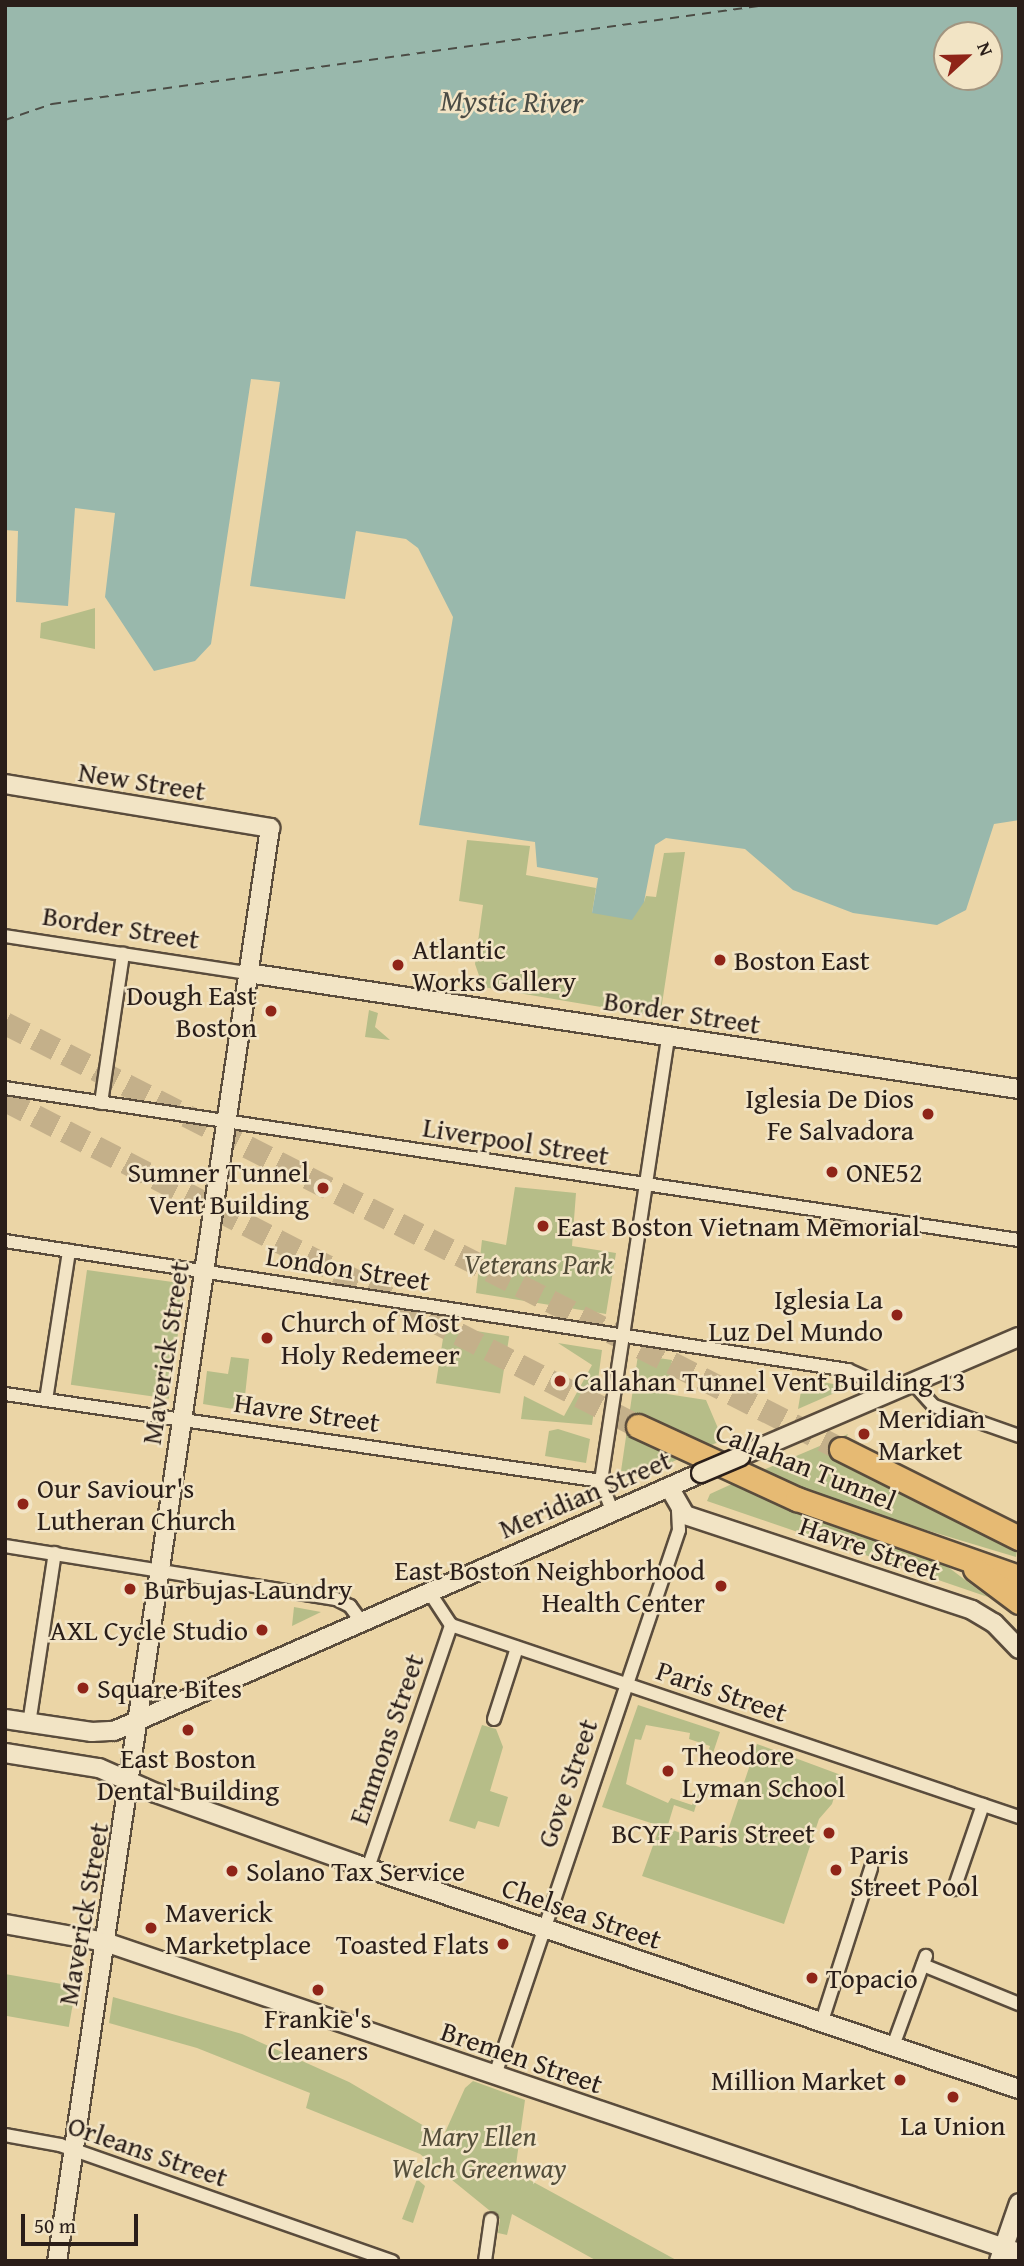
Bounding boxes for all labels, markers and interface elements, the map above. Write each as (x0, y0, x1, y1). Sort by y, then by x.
north arrow (933, 21, 1003, 91)
text: N (970, 38, 1001, 60)
water label: Mystic River (440, 82, 584, 120)
street label: New Street (76, 754, 208, 808)
street label: Border Street (40, 898, 202, 956)
place label: Atlantic Works Gallery (412, 932, 576, 998)
place label: Boston East (734, 943, 870, 977)
marker: Boston East (712, 952, 728, 968)
marker: Atlantic Works Gallery (390, 957, 406, 973)
place label: Dough East Boston (126, 978, 257, 1044)
street label: Border Street (601, 983, 763, 1041)
marker: Dough East Boston (263, 1003, 279, 1019)
place label: Iglesia De Dios Fe Salvadora (745, 1081, 914, 1147)
marker: Iglesia De Dios Fe Salvadora (920, 1106, 936, 1122)
street label: Liverpool Street (421, 1110, 611, 1172)
place label: Sumner Tunnel Vent Building (127, 1155, 309, 1221)
place label: ONE52 (846, 1155, 922, 1189)
marker: ONE52 (824, 1164, 840, 1180)
marker: Sumner Tunnel Vent Building (315, 1180, 331, 1196)
place label: East Boston Vietnam Memorial (557, 1209, 920, 1243)
marker: East Boston Vietnam Memorial (535, 1218, 551, 1234)
street label: London Street (264, 1238, 432, 1298)
park label: Veterans Park (463, 1247, 613, 1281)
street label: Maverick Street (134, 1259, 196, 1447)
place label: Iglesia La Luz Del Mundo (709, 1282, 883, 1348)
place label: Church of Most Holy Redemeer (281, 1305, 460, 1371)
marker: Iglesia La Luz Del Mundo (889, 1307, 905, 1323)
marker: Church of Most Holy Redemeer (259, 1330, 275, 1346)
place label: Callahan Tunnel Vent Building 13 (574, 1364, 966, 1398)
marker: Callahan Tunnel Vent Building 13 (552, 1373, 568, 1389)
street label: Havre Street (232, 1385, 382, 1439)
place label: Meridian Market (878, 1401, 985, 1467)
street label: Callahan Tunnel (711, 1415, 901, 1517)
marker: Meridian Market (856, 1426, 872, 1442)
street label: Meridian Street (494, 1443, 676, 1545)
place label: Our Saviour's Lutheran Church (37, 1471, 236, 1537)
marker: Our Saviour's Lutheran Church (15, 1496, 31, 1512)
street label: Havre Street (795, 1508, 945, 1588)
place label: East Boston Neighborhood Health Center (395, 1553, 705, 1619)
place label: Burbujas Laundry (144, 1572, 352, 1606)
marker: East Boston Neighborhood Health Center (711, 1576, 731, 1596)
marker: Burbujas Laundry (122, 1581, 138, 1597)
place label: AXL Cycle Studio (50, 1613, 248, 1647)
marker: AXL Cycle Studio (254, 1622, 270, 1638)
street label: Emmons Street (341, 1649, 431, 1829)
street label: Paris Street (652, 1653, 792, 1729)
place label: Square Bites (97, 1671, 242, 1705)
marker: Square Bites (75, 1680, 91, 1696)
street label: Gove Street (529, 1714, 605, 1852)
marker: East Boston Dental Building (180, 1722, 196, 1738)
place label: Theodore Lyman School (682, 1738, 845, 1804)
place label: East Boston Dental Building (97, 1741, 279, 1807)
marker: Theodore Lyman School (660, 1763, 676, 1779)
place label: BCYF Paris Street (611, 1816, 815, 1850)
street label: Maverick Street (50, 1820, 116, 2008)
marker: BCYF Paris Street (821, 1825, 837, 1841)
place label: Paris Street Pool (850, 1837, 978, 1903)
place label: Solano Tax Service (246, 1854, 465, 1888)
marker: Paris Street Pool (828, 1862, 844, 1878)
marker: Solano Tax Service (224, 1863, 240, 1879)
street label: Chelsea Street (498, 1870, 666, 1956)
place label: Maverick Marketplace (165, 1895, 311, 1961)
marker: Maverick Marketplace (143, 1920, 159, 1936)
place label: Toasted Flats (336, 1927, 489, 1961)
marker: Toasted Flats (495, 1936, 511, 1952)
place label: Topacio (826, 1961, 918, 1995)
marker: Topacio (804, 1970, 820, 1986)
marker: Frankie's Cleaners (310, 1982, 326, 1998)
place label: Frankie's Cleaners (264, 2001, 372, 2067)
street label: Bremen Street (437, 2014, 607, 2100)
place label: Million Market (711, 2063, 886, 2097)
marker: Million Market (892, 2072, 908, 2088)
marker: La Union (945, 2089, 961, 2105)
street label: Orleans Street (64, 2108, 232, 2194)
place label: La Union (900, 2108, 1006, 2142)
park label: Mary Ellen Welch Greenway (392, 2119, 566, 2185)
scale bar (24, 2200, 142, 2244)
text: 50 m (34, 2210, 76, 2241)

